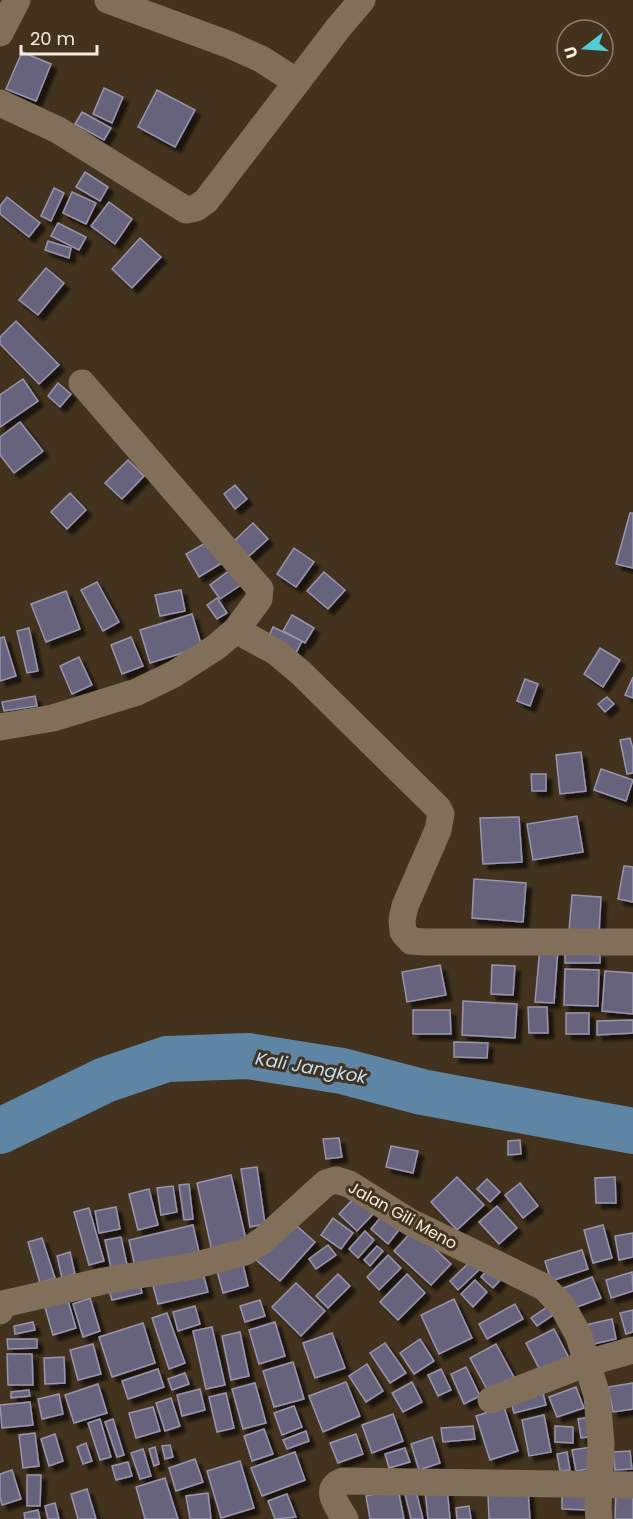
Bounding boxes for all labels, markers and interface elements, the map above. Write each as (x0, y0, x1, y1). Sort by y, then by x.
scale bar (21, 18, 98, 56)
north arrow (555, 18, 615, 78)
text: 20 m (30, 26, 75, 51)
text: U (558, 43, 584, 61)
water label: Kali Jangkok (253, 1045, 369, 1090)
street label: Jalan Gili Meno (344, 1176, 461, 1255)

